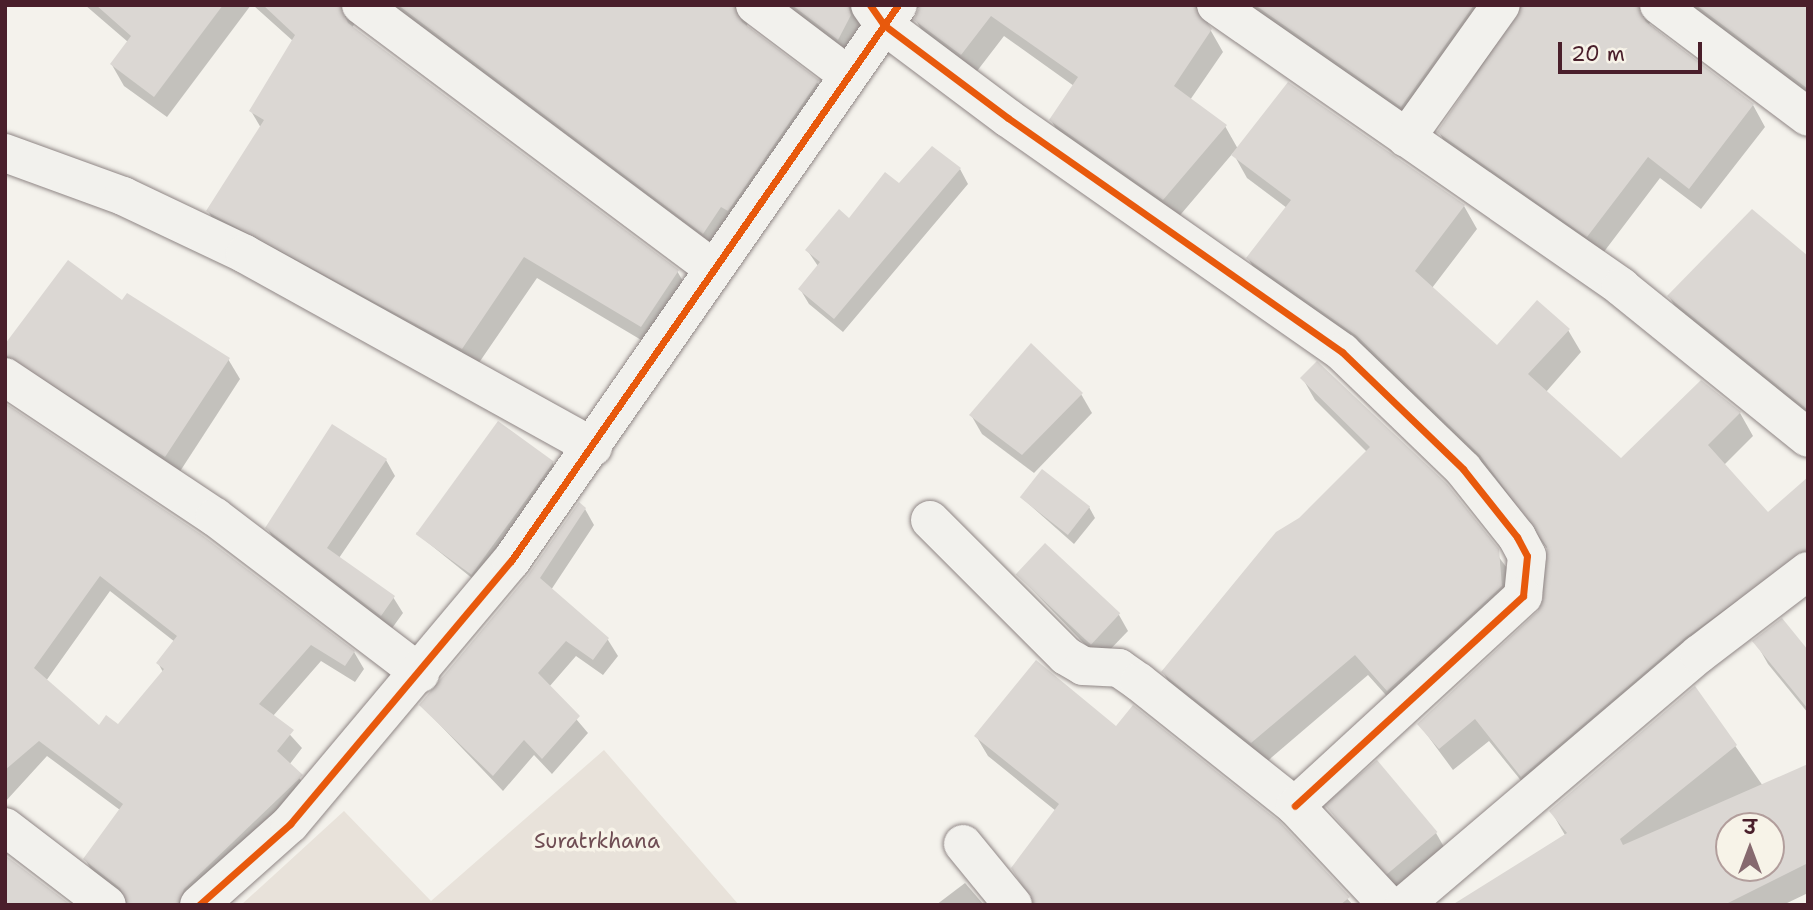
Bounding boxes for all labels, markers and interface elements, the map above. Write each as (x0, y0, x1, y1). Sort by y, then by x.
scale bar (1561, 28, 1704, 72)
text: 20 m (1571, 40, 1625, 68)
north arrow (1715, 812, 1785, 882)
text: उ (1744, 815, 1756, 840)
park label: Suratrkhana (534, 828, 660, 854)

